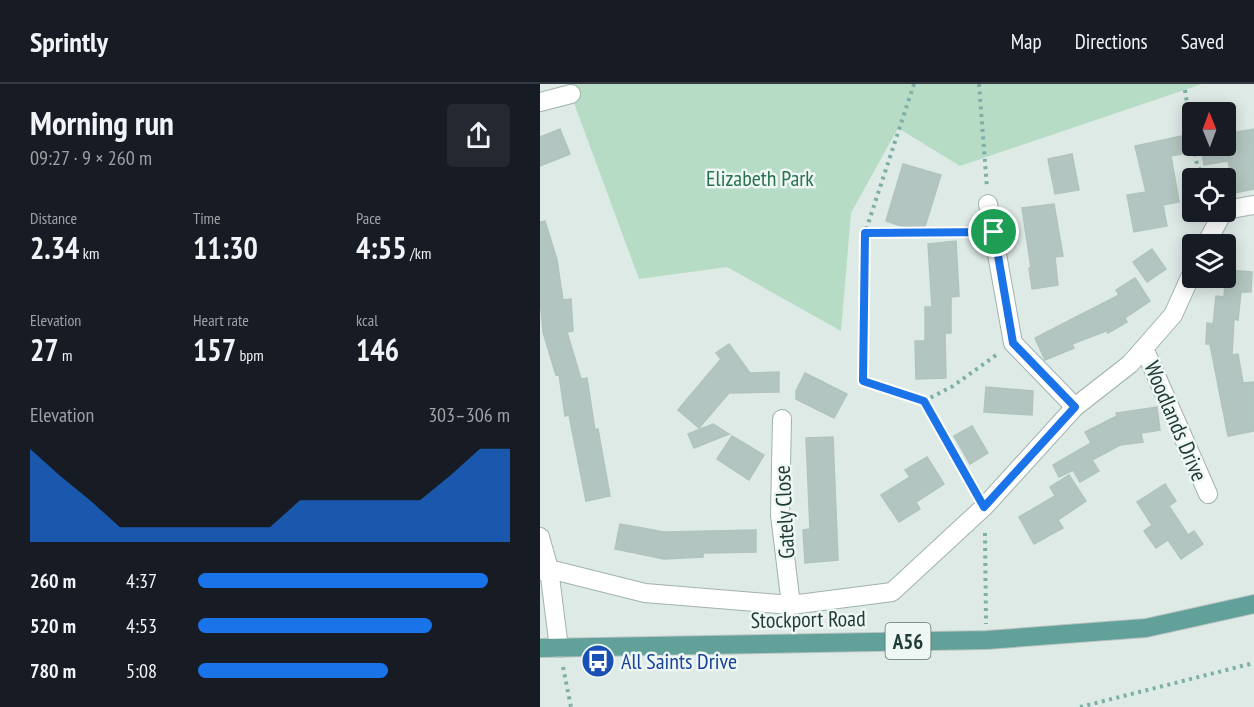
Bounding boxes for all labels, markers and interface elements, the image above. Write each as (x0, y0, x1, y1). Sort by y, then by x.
text: Sprintly (30, 23, 108, 60)
text: Map (1011, 28, 1042, 55)
text: Directions (1075, 28, 1148, 55)
text: Saved (1181, 28, 1224, 55)
text: Morning run (30, 101, 174, 144)
north arrow (1182, 102, 1236, 156)
map controls (1182, 102, 1236, 288)
button: share (447, 104, 510, 167)
text: 09:27 · 9 × 260 m (30, 145, 152, 171)
park label: Elizabeth Park (706, 164, 814, 192)
button: locate (1182, 168, 1236, 222)
pin (968, 206, 1019, 257)
text: Distance (30, 208, 77, 228)
text: Time (193, 208, 221, 228)
text: Pace (356, 208, 381, 228)
icon: arrive (977, 215, 1010, 248)
text: 2.34 (30, 228, 79, 267)
text: 11:30 (193, 228, 258, 267)
text: 4:55 (356, 228, 407, 267)
button: layers (1182, 234, 1236, 288)
text: km (79, 243, 99, 263)
text: /km (407, 243, 431, 263)
text: Elevation (30, 310, 81, 330)
text: Heart rate (193, 310, 249, 330)
text: kcal (356, 310, 378, 330)
text: 27 (30, 330, 59, 369)
text: 157 (193, 330, 236, 369)
text: 146 (356, 330, 399, 369)
text: m (59, 345, 73, 365)
text: bpm (236, 345, 264, 365)
street label: Woodlands Drive (1138, 357, 1214, 485)
text: Elevation (30, 402, 94, 428)
text: 303–306 m (428, 402, 510, 428)
street label: Gately Close (768, 465, 800, 559)
text: 260 m (30, 568, 76, 594)
text: 4:37 (126, 568, 157, 594)
street label: Stockport Road (750, 604, 866, 634)
text: 520 m (30, 613, 76, 639)
text: 4:53 (126, 613, 157, 639)
road number: A56 (886, 623, 931, 659)
bus stop icon: All Saints Drive (580, 643, 616, 679)
place label: All Saints Drive (621, 647, 737, 675)
text: 780 m (30, 658, 76, 684)
text: 5:08 (126, 658, 157, 684)

